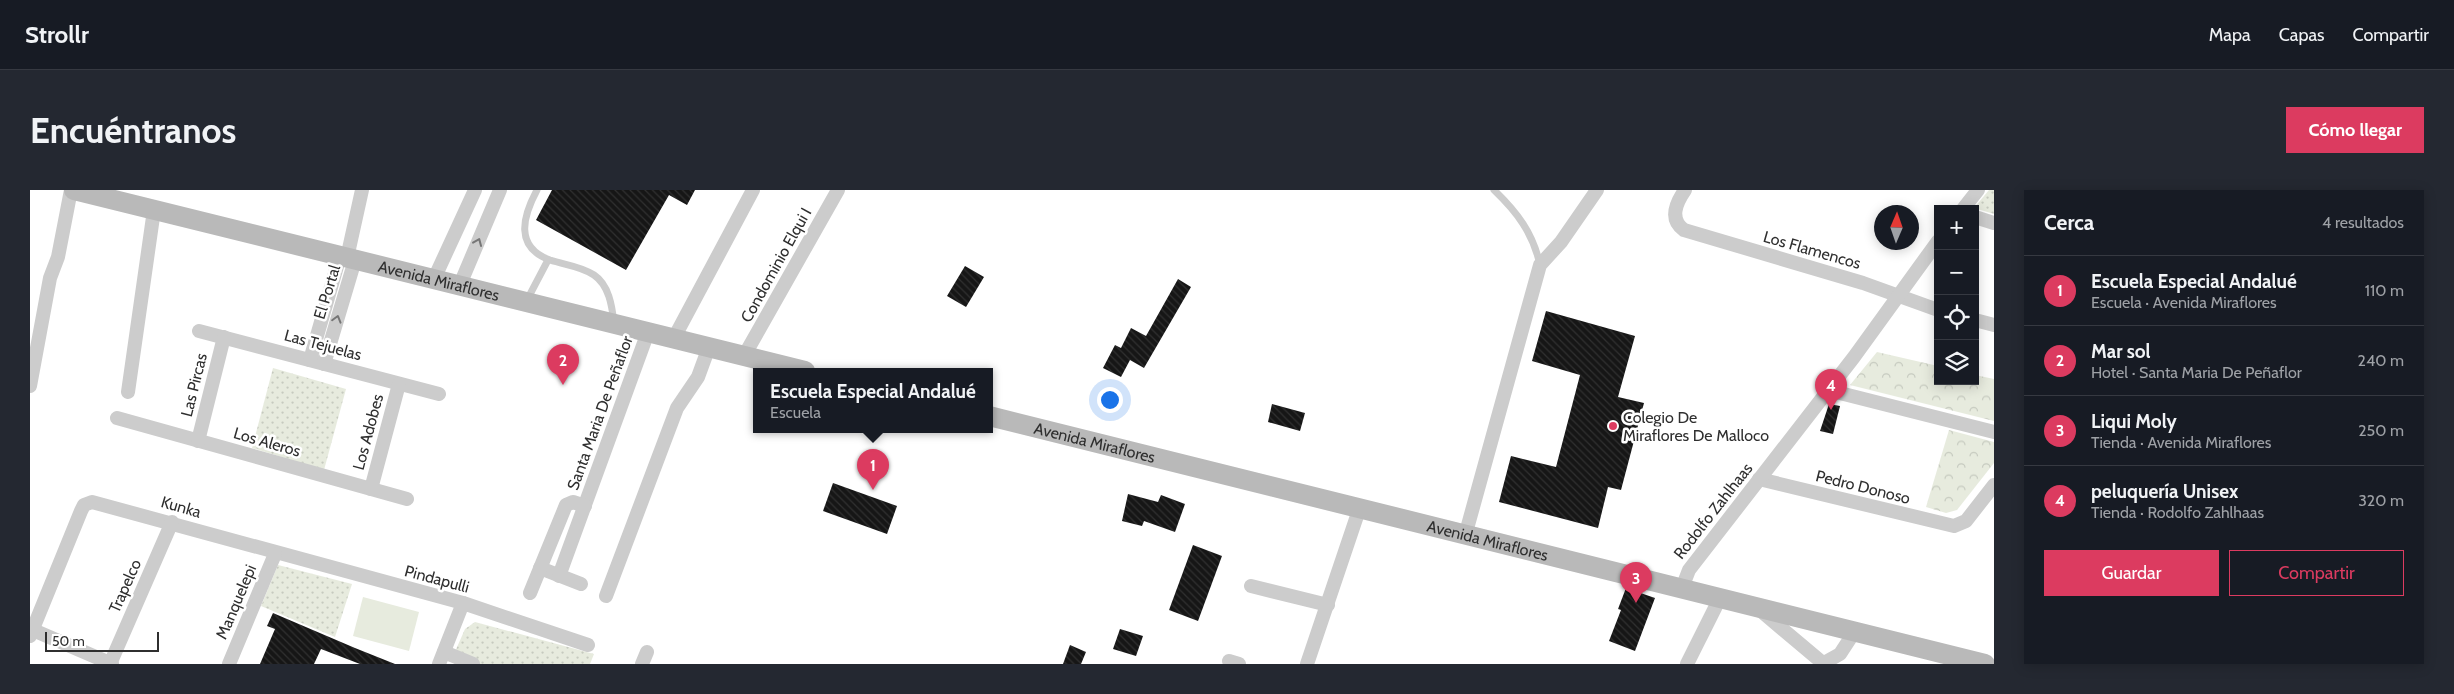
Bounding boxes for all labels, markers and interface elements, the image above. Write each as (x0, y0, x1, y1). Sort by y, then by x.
text: Strollr (25, 20, 89, 49)
text: Mapa (2209, 24, 2251, 46)
text: Capas (2279, 24, 2325, 46)
text: Compartir (2353, 24, 2429, 46)
button: Cómo llegar (2286, 107, 2424, 153)
text: Encuéntranos (30, 109, 236, 152)
street label: Condominio Elqui I (737, 204, 815, 326)
north arrow (1874, 205, 1919, 250)
map controls (1934, 205, 1979, 385)
button: + (1934, 205, 1979, 250)
text: Cerca (2044, 210, 2094, 235)
text: 4 resultados (2322, 213, 2404, 232)
street label: Los Flamencos (1761, 227, 1863, 273)
one-way arrow (472, 238, 483, 247)
button: − (1934, 250, 1979, 295)
street label: Avenida Miraflores (376, 256, 502, 305)
street label: El Portal (310, 262, 344, 322)
text: Escuela Especial Andalué (2091, 270, 2297, 293)
text: 1 (2057, 281, 2063, 300)
text: 110 m (2365, 281, 2404, 300)
text: Escuela · Avenida Miraflores (2091, 293, 2277, 312)
button: locate (1934, 295, 1979, 340)
one-way arrow (332, 315, 342, 324)
street label: Las Tejuelas (282, 326, 364, 365)
street label: Santa Maria De Peñaflor (563, 332, 637, 493)
button: layers (1934, 340, 1979, 385)
text: Mar sol (2091, 340, 2151, 363)
pin: 2 (547, 344, 579, 385)
street label: Las Pircas (177, 351, 211, 419)
text: 2 (2056, 351, 2064, 370)
text: 240 m (2358, 351, 2404, 370)
text: Hotel · Santa Maria De Peñaflor (2091, 363, 2302, 382)
popup (753, 368, 993, 433)
pin: 4 (1815, 369, 1847, 410)
text: Escuela Especial Andalué (770, 380, 976, 403)
your location (1097, 387, 1123, 413)
street label: Los Adobes (349, 392, 387, 472)
text: Escuela (770, 403, 821, 422)
place label: Colegio De Miraflores De Malloco (1623, 408, 1769, 445)
text: Liqui Moly (2091, 410, 2177, 433)
street label: Avenida Miraflores (1032, 418, 1158, 467)
marker: Colegio De Miraflores De Malloco (1607, 420, 1619, 432)
text: 3 (2056, 421, 2064, 440)
text: 250 m (2358, 421, 2404, 440)
street label: Los Aleros (231, 423, 303, 461)
text: Tienda · Avenida Miraflores (2091, 433, 2271, 452)
pin: 1 (857, 449, 889, 490)
street label: Rodolfo Zahlhaas (1670, 459, 1757, 563)
street label: Pedro Donoso (1814, 466, 1912, 508)
text: peluquería Unisex (2091, 480, 2238, 503)
text: 4 (2055, 491, 2065, 510)
text: 320 m (2358, 491, 2404, 510)
street label: Kunka (159, 492, 204, 522)
text: Tienda · Rodolfo Zahlhaas (2091, 503, 2264, 522)
street label: Avenida Miraflores (1425, 516, 1551, 564)
button: Guardar (2044, 550, 2219, 596)
button: Compartir (2229, 550, 2404, 596)
street label: Trapelco (105, 556, 145, 616)
street label: Pindapulli (403, 561, 471, 597)
street label: Manquelepi (212, 562, 260, 642)
pin: 3 (1620, 562, 1652, 603)
scale bar (45, 629, 159, 652)
text: 50 m (52, 632, 85, 650)

